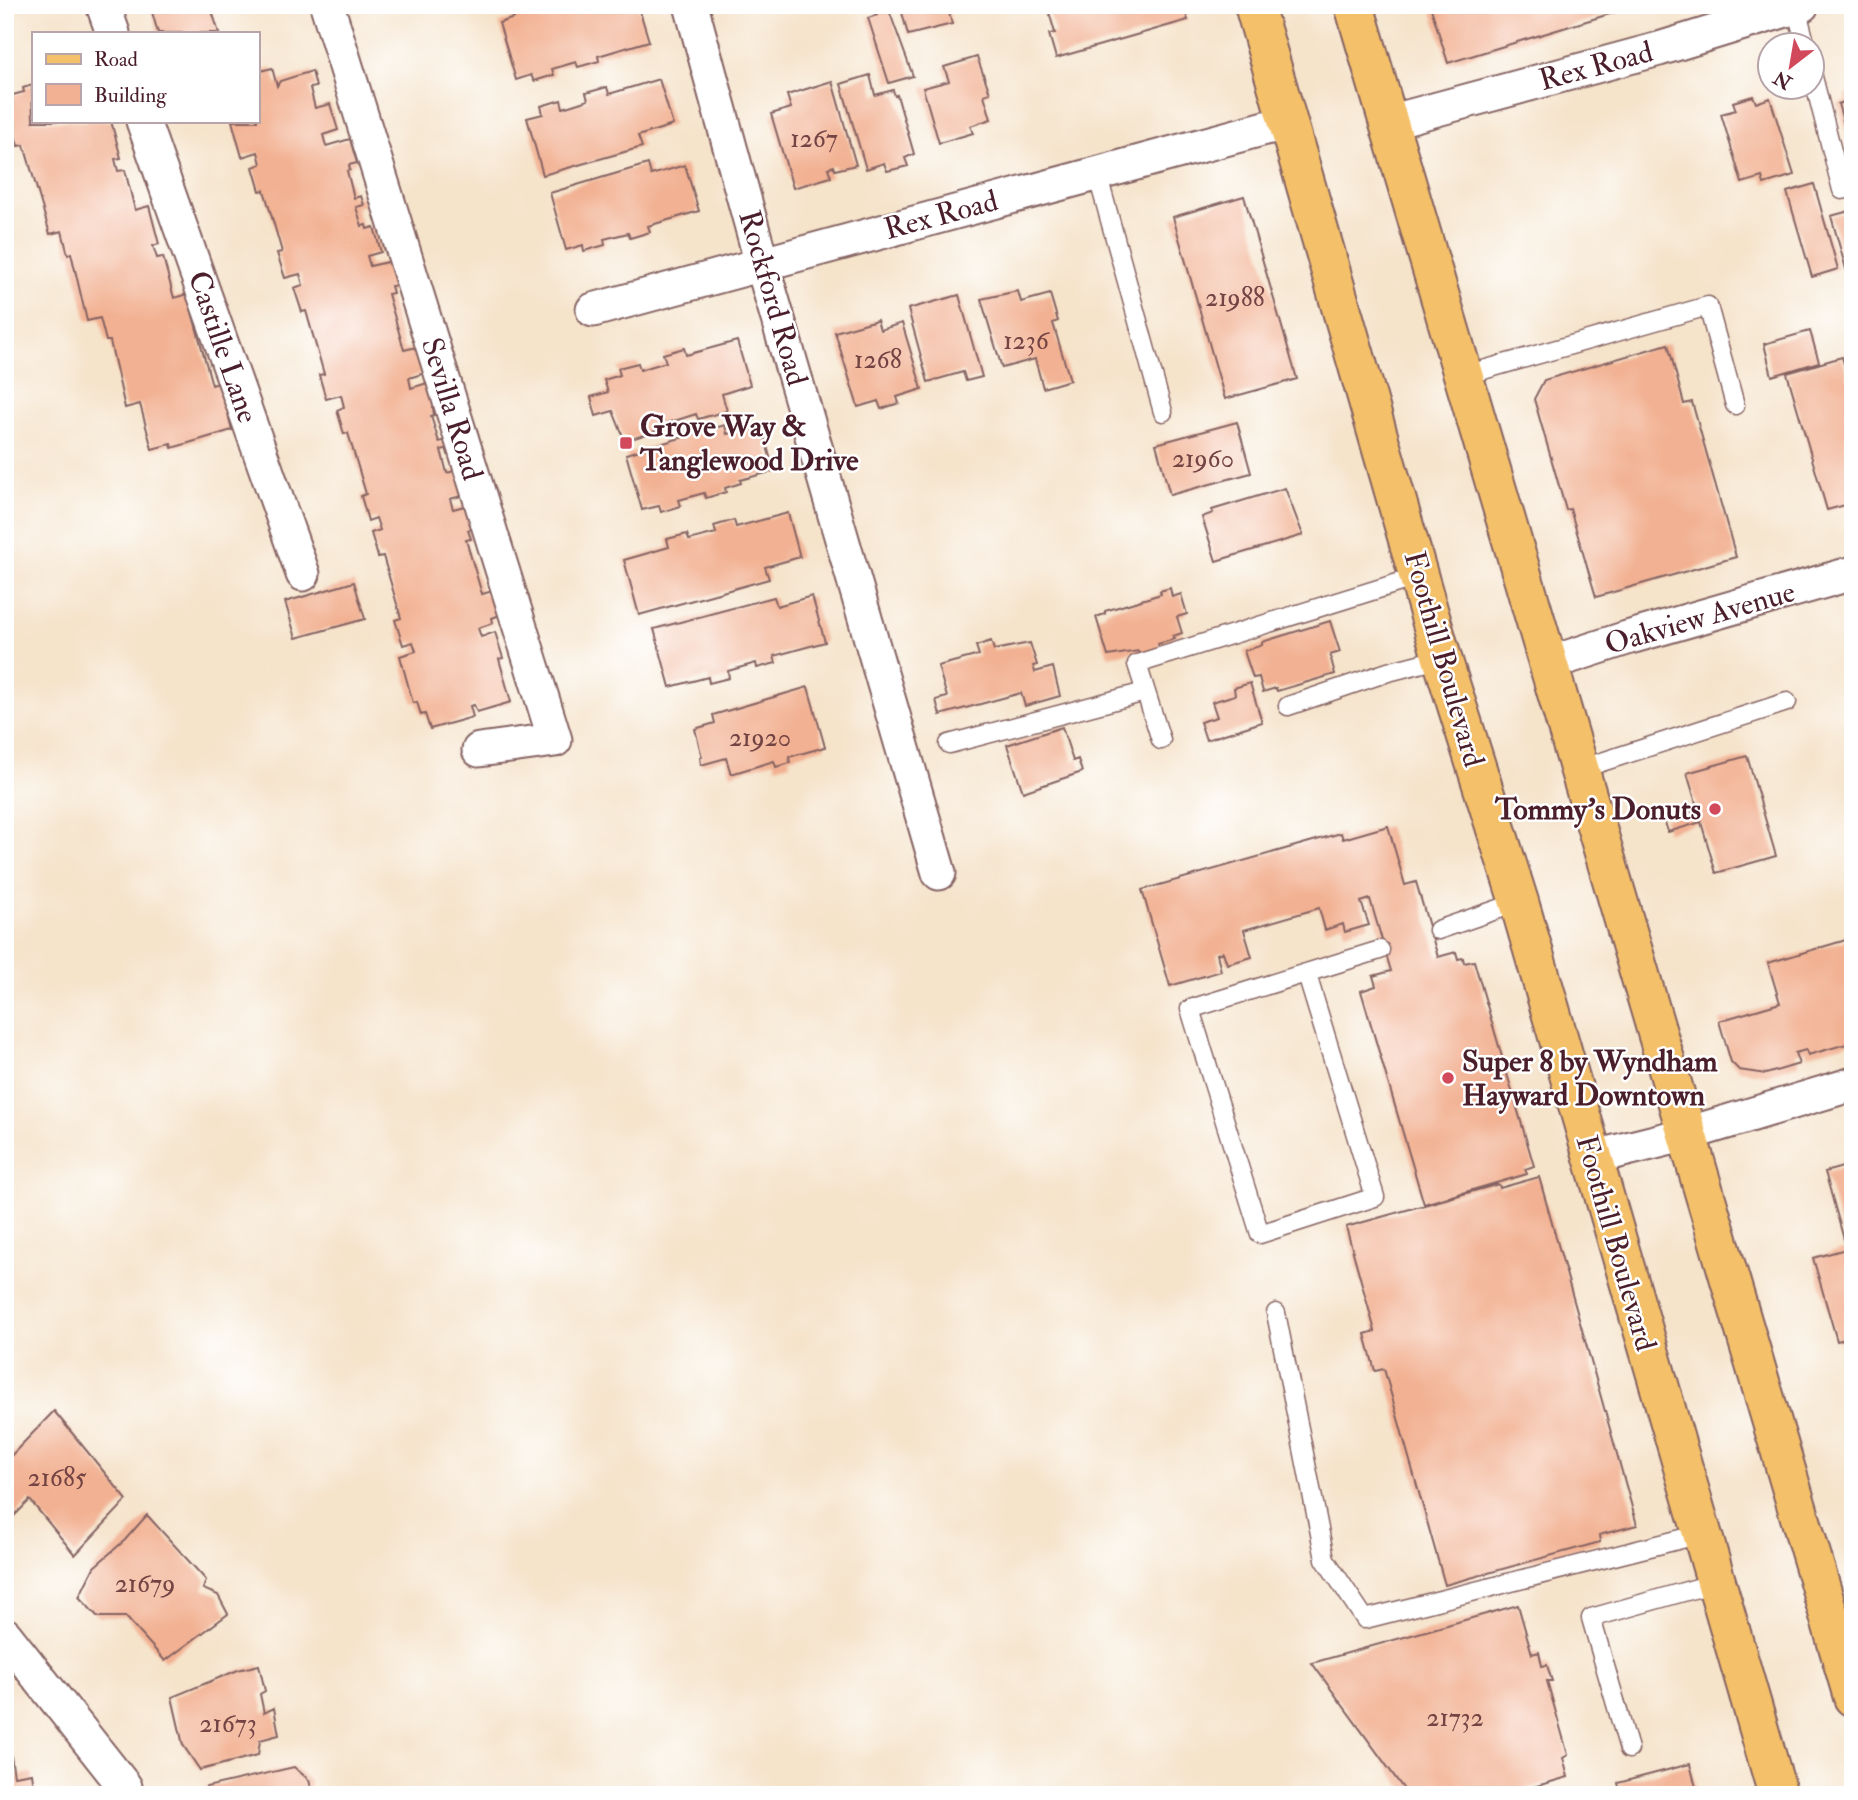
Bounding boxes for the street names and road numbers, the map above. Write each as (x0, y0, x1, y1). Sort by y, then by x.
street label: Rex Road (1535, 33, 1657, 99)
street label: Rex Road (880, 182, 1002, 248)
street label: Rockford Road (730, 206, 816, 390)
street label: Castille Lane (180, 266, 266, 428)
street label: Sevilla Road (413, 333, 491, 485)
street label: Foothill Boulevard (1396, 547, 1493, 771)
street label: Oakview Avenue (1601, 573, 1799, 663)
street label: Foothill Boulevard (1568, 1131, 1665, 1355)

